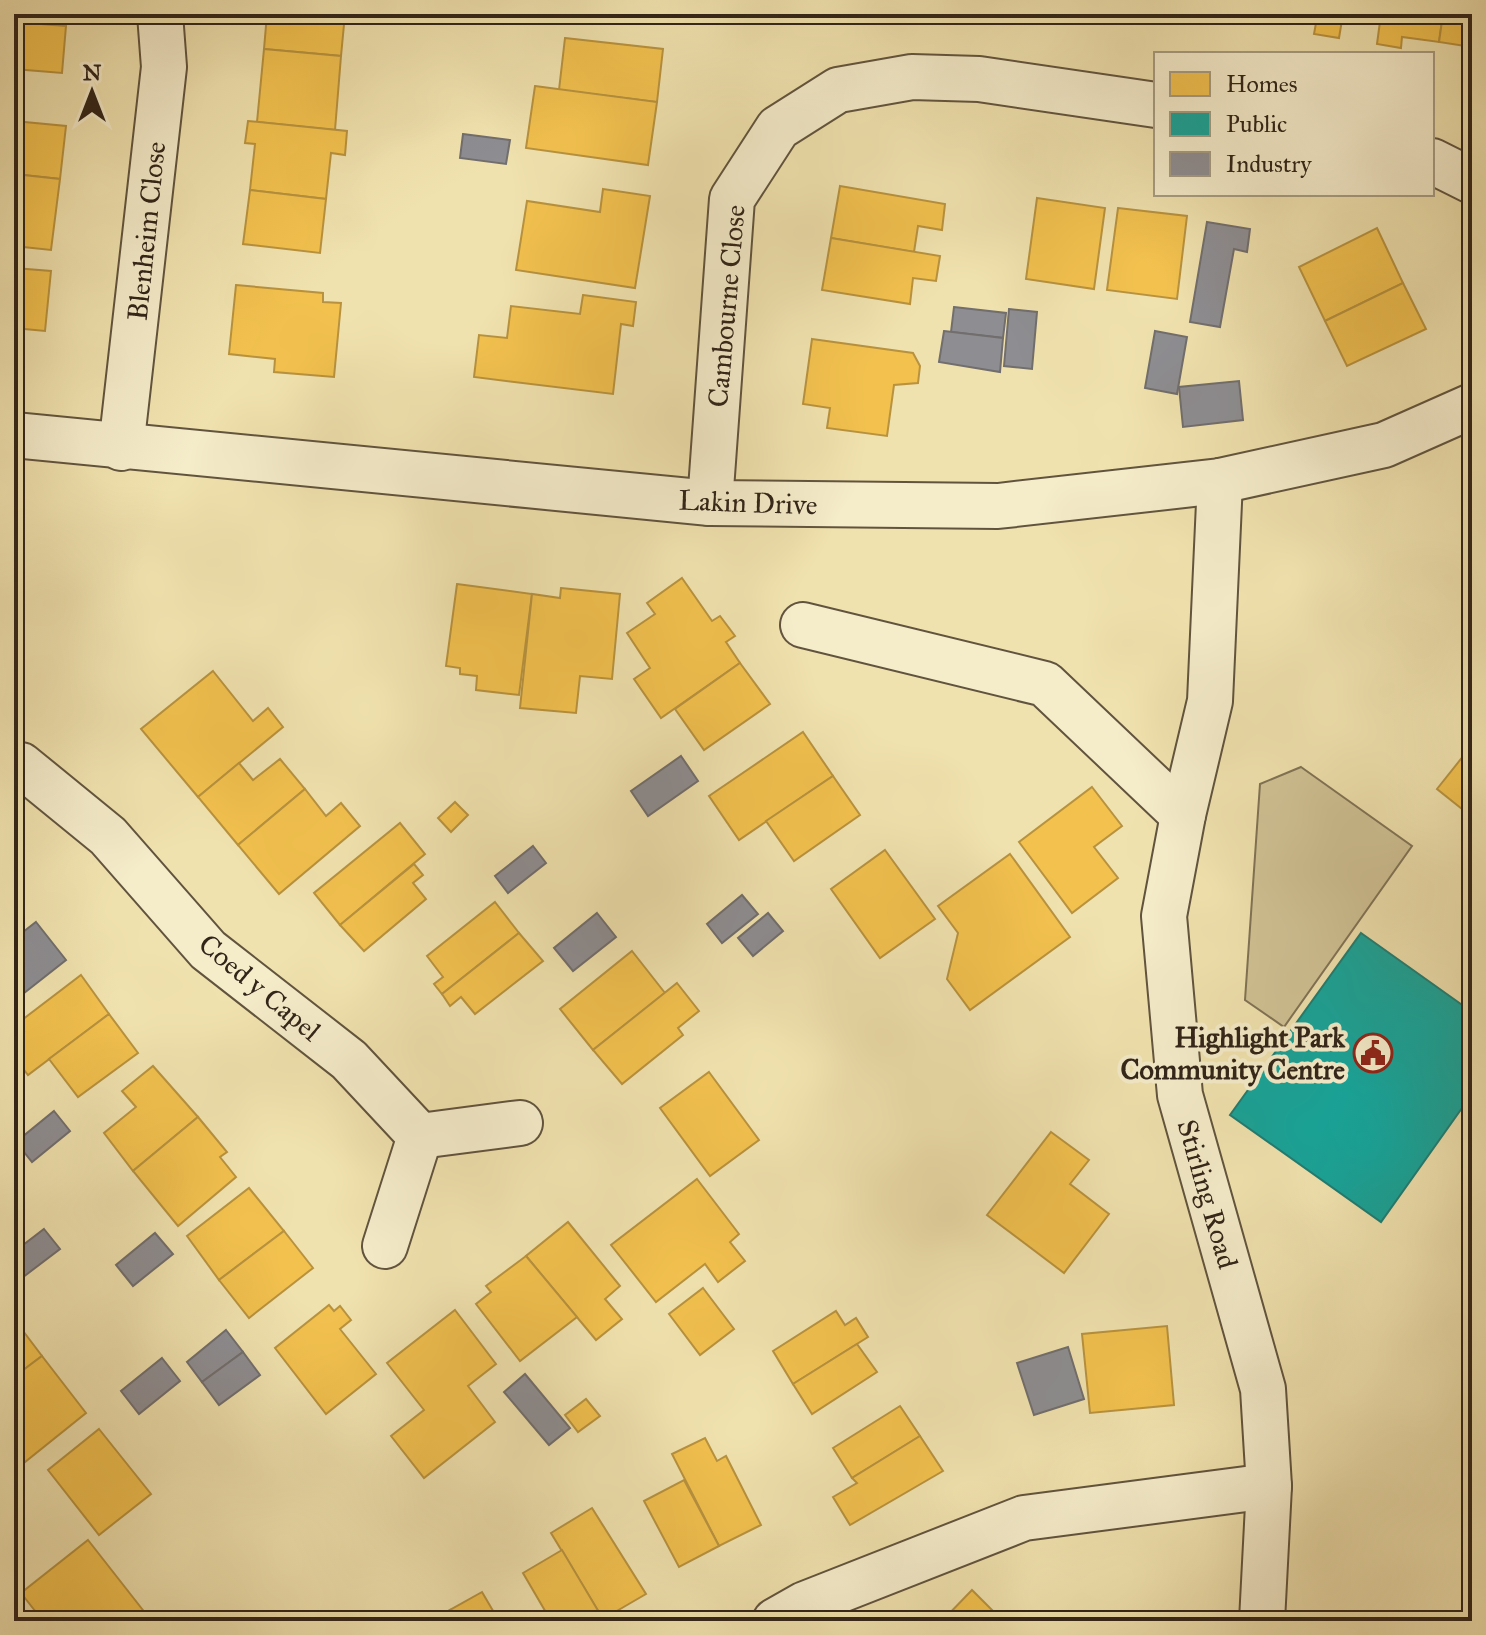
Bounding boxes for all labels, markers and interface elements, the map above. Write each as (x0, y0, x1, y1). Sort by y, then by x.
north arrow (52, 52, 132, 132)
legend (1154, 52, 1434, 196)
text: N (83, 59, 102, 86)
text: Homes (1226, 69, 1298, 99)
text: Public (1226, 109, 1287, 139)
street label: Blenheim Close (120, 140, 173, 322)
text: Industry (1226, 149, 1312, 179)
street label: Cambourne Close (700, 203, 753, 409)
street label: Lakin Drive (678, 483, 818, 522)
street label: Coed y Capel (192, 926, 328, 1049)
place label: Highlight Park Community Centre (1120, 1020, 1346, 1087)
public building icon: Highlight Park Community Centre (1352, 1032, 1394, 1074)
street label: Stirling Road (1170, 1116, 1245, 1273)

